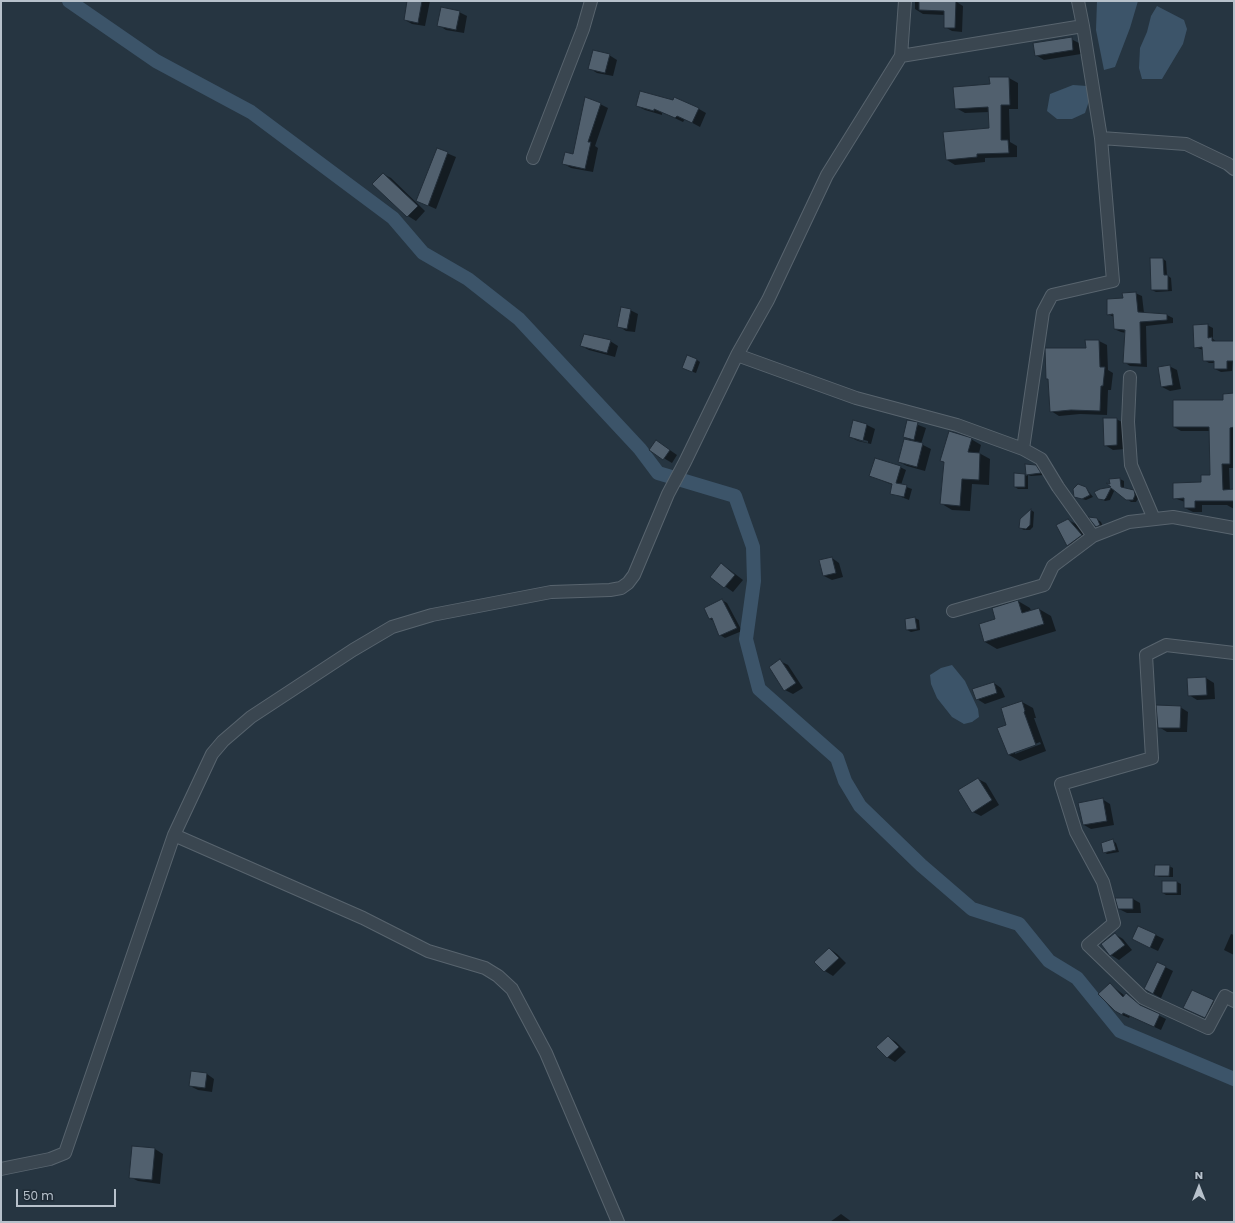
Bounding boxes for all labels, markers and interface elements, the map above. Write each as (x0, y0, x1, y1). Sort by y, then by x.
north arrow (1179, 1167, 1219, 1207)
text: N (1195, 1167, 1203, 1183)
scale bar (18, 1181, 118, 1207)
text: 50 m (23, 1187, 54, 1204)

